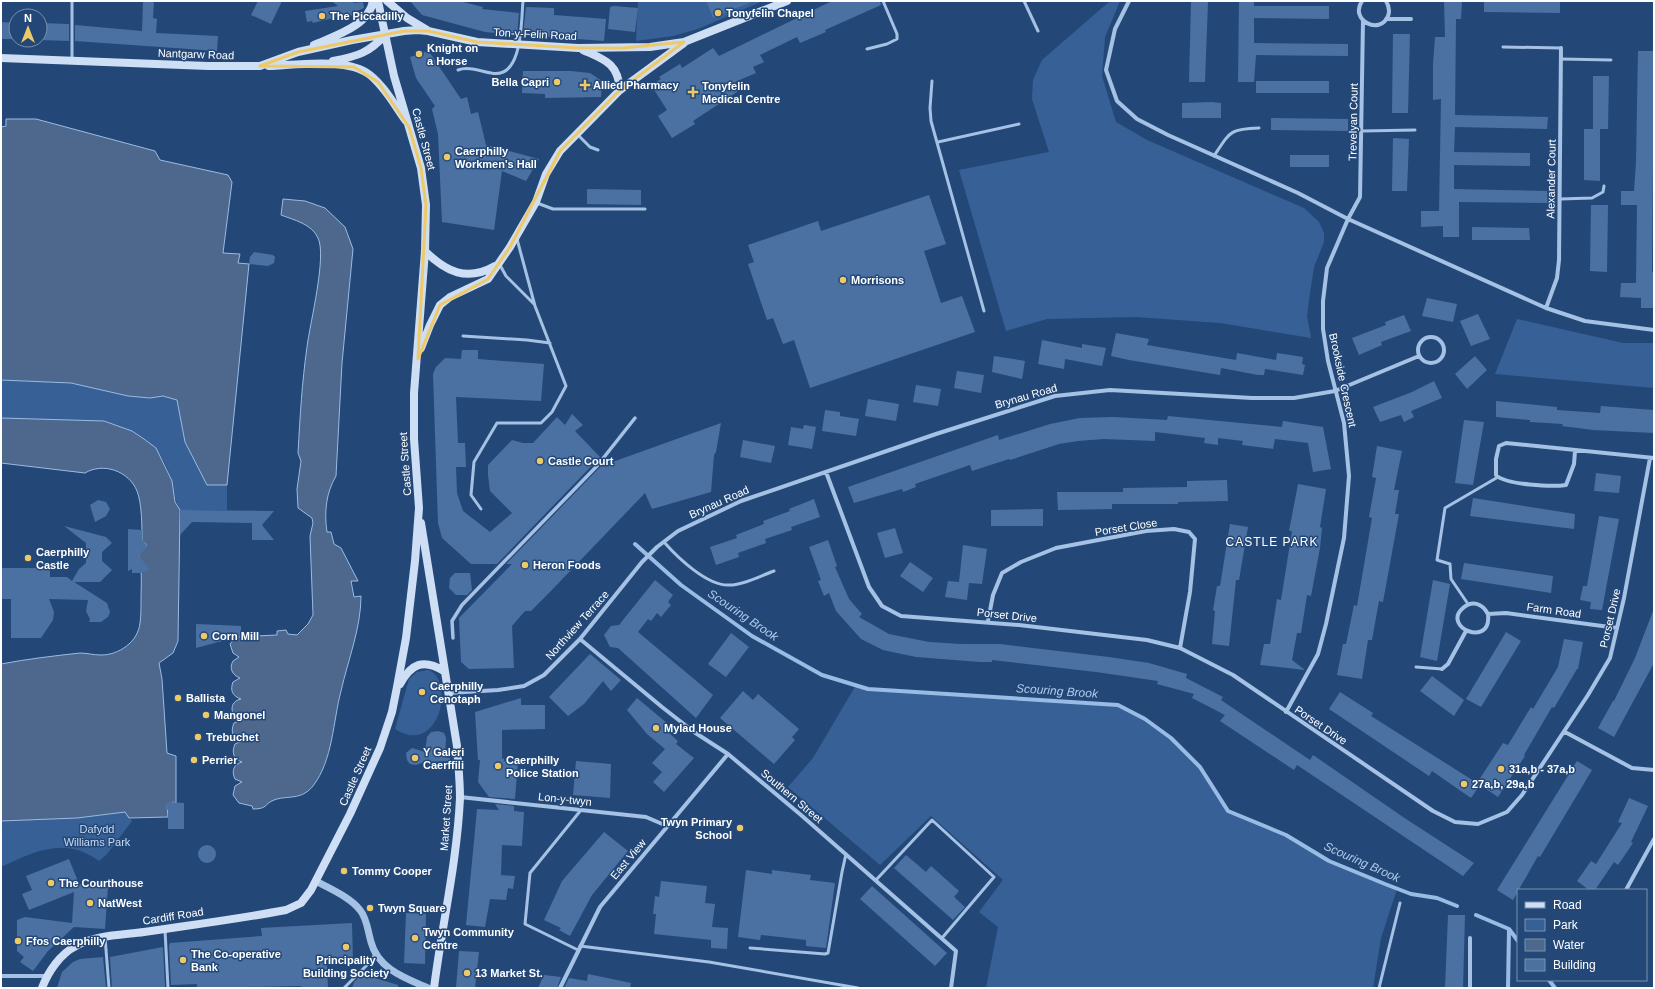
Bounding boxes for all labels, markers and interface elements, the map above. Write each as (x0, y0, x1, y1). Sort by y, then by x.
place label: Tonyfelin Chapel (726, 7, 814, 19)
north arrow (8, 8, 48, 48)
marker: Tonyfelin Chapel (713, 8, 723, 18)
place label: The Piccadilly (330, 10, 404, 22)
marker: The Piccadilly (317, 11, 327, 21)
text: N (24, 12, 32, 24)
street label: Ton-y-Felin Road (493, 26, 577, 42)
place label: Knight on a Horse (427, 42, 479, 67)
street label: Nantgarw Road (158, 47, 234, 61)
marker: Knight on a Horse (414, 49, 424, 59)
place label: Bella Capri (492, 76, 549, 88)
marker: Bella Capri (552, 77, 562, 87)
place label: Allied Pharmacy (593, 79, 679, 91)
marker: Allied Pharmacy (580, 80, 590, 90)
place label: Tonyfelin Medical Centre (702, 80, 780, 105)
street label: Trevelyan Court (1346, 83, 1360, 161)
marker: Tonyfelin Medical Centre (687, 86, 699, 98)
street label: Castle Street (410, 107, 438, 171)
street label: Alexander Court (1544, 139, 1558, 219)
place label: Caerphilly Workmen's Hall (455, 145, 537, 170)
marker: Caerphilly Workmen's Hall (442, 152, 452, 162)
place label: Morrisons (851, 274, 904, 286)
marker: Morrisons (838, 275, 848, 285)
street label: Brookside Crescent (1327, 332, 1359, 428)
street label: Brynau Road (993, 381, 1059, 411)
street label: Castle Street (397, 432, 413, 496)
place label: Castle Court (548, 455, 614, 467)
marker: Castle Court (535, 456, 545, 466)
street label: Brynau Road (687, 483, 751, 521)
street label: Porset Close (1094, 516, 1158, 538)
district label: CASTLE PARK (1226, 535, 1318, 549)
place label: Caerphilly Castle (36, 546, 90, 571)
marker: Caerphilly Castle (23, 553, 33, 563)
place label: Heron Foods (533, 559, 601, 571)
marker: Heron Foods (520, 560, 530, 570)
water label: Scouring Brook (705, 586, 782, 644)
street label: Porset Drive (1597, 587, 1623, 649)
street label: Northview Terrace (543, 588, 611, 662)
street label: Farm Road (1526, 600, 1582, 620)
street label: Porset Drive (976, 606, 1038, 624)
place label: Corn Mill (212, 630, 259, 642)
marker: Corn Mill (199, 631, 209, 641)
place label: Caerphilly Cenotaph (430, 680, 484, 705)
water label: Scouring Brook (1016, 681, 1099, 701)
marker: Caerphilly Cenotaph (417, 687, 427, 697)
place label: Ballista (186, 692, 226, 704)
marker: Ballista (173, 693, 183, 703)
street label: Porset Drive (1293, 703, 1349, 747)
place label: Mangonel (214, 709, 265, 721)
marker: Mangonel (201, 710, 211, 720)
place label: Mylad House (664, 722, 732, 734)
marker: Mylad House (651, 723, 661, 733)
place label: Trebuchet (206, 731, 259, 743)
marker: Trebuchet (193, 732, 203, 742)
street label: Castle Street (337, 745, 373, 807)
place label: Y Galeri Caerffili (423, 746, 464, 771)
marker: Y Galeri Caerffili (410, 753, 420, 763)
place label: Perrier (202, 754, 238, 766)
place label: Caerphilly Police Station (506, 754, 579, 779)
marker: Perrier (189, 755, 199, 765)
marker: Caerphilly Police Station (493, 761, 503, 771)
place label: 31a,b - 37a,b (1509, 763, 1575, 775)
marker: 31a,b - 37a,b (1496, 764, 1506, 774)
street label: Southern Street (759, 767, 825, 825)
place label: 27a,b, 29a,b (1472, 778, 1535, 790)
marker: 27a,b, 29a,b (1459, 779, 1469, 789)
street label: Market Street (438, 785, 454, 851)
street label: Lon-y-twyn (538, 790, 592, 808)
place label: Twyn Primary School (661, 816, 733, 841)
park label: Dafydd Williams Park (64, 823, 131, 848)
marker: Twyn Primary School (735, 823, 745, 833)
street label: East View (608, 836, 648, 882)
water label: Scouring Brook (1322, 839, 1403, 885)
place label: Tommy Cooper (352, 865, 433, 877)
marker: Tommy Cooper (339, 866, 349, 876)
place label: The Courthouse (59, 877, 143, 889)
marker: The Courthouse (46, 878, 56, 888)
legend (1517, 889, 1647, 981)
place label: NatWest (98, 897, 142, 909)
marker: NatWest (85, 898, 95, 908)
text: Road (1553, 898, 1582, 912)
place label: Twyn Square (378, 902, 446, 914)
marker: Twyn Square (365, 903, 375, 913)
street label: Cardiff Road (142, 905, 204, 927)
text: Park (1553, 918, 1579, 932)
place label: Twyn Community Centre (423, 926, 515, 951)
marker: Twyn Community Centre (410, 933, 420, 943)
place label: Ffos Caerphilly (26, 935, 106, 947)
marker: Ffos Caerphilly (13, 936, 23, 946)
text: Water (1553, 938, 1585, 952)
marker: Principality Building Society (341, 942, 351, 952)
place label: The Co-operative Bank (191, 948, 281, 973)
place label: Principality Building Society (303, 954, 390, 979)
marker: The Co-operative Bank (178, 955, 188, 965)
text: Building (1553, 958, 1596, 972)
place label: 13 Market St. (475, 967, 543, 979)
marker: 13 Market St. (462, 968, 472, 978)

